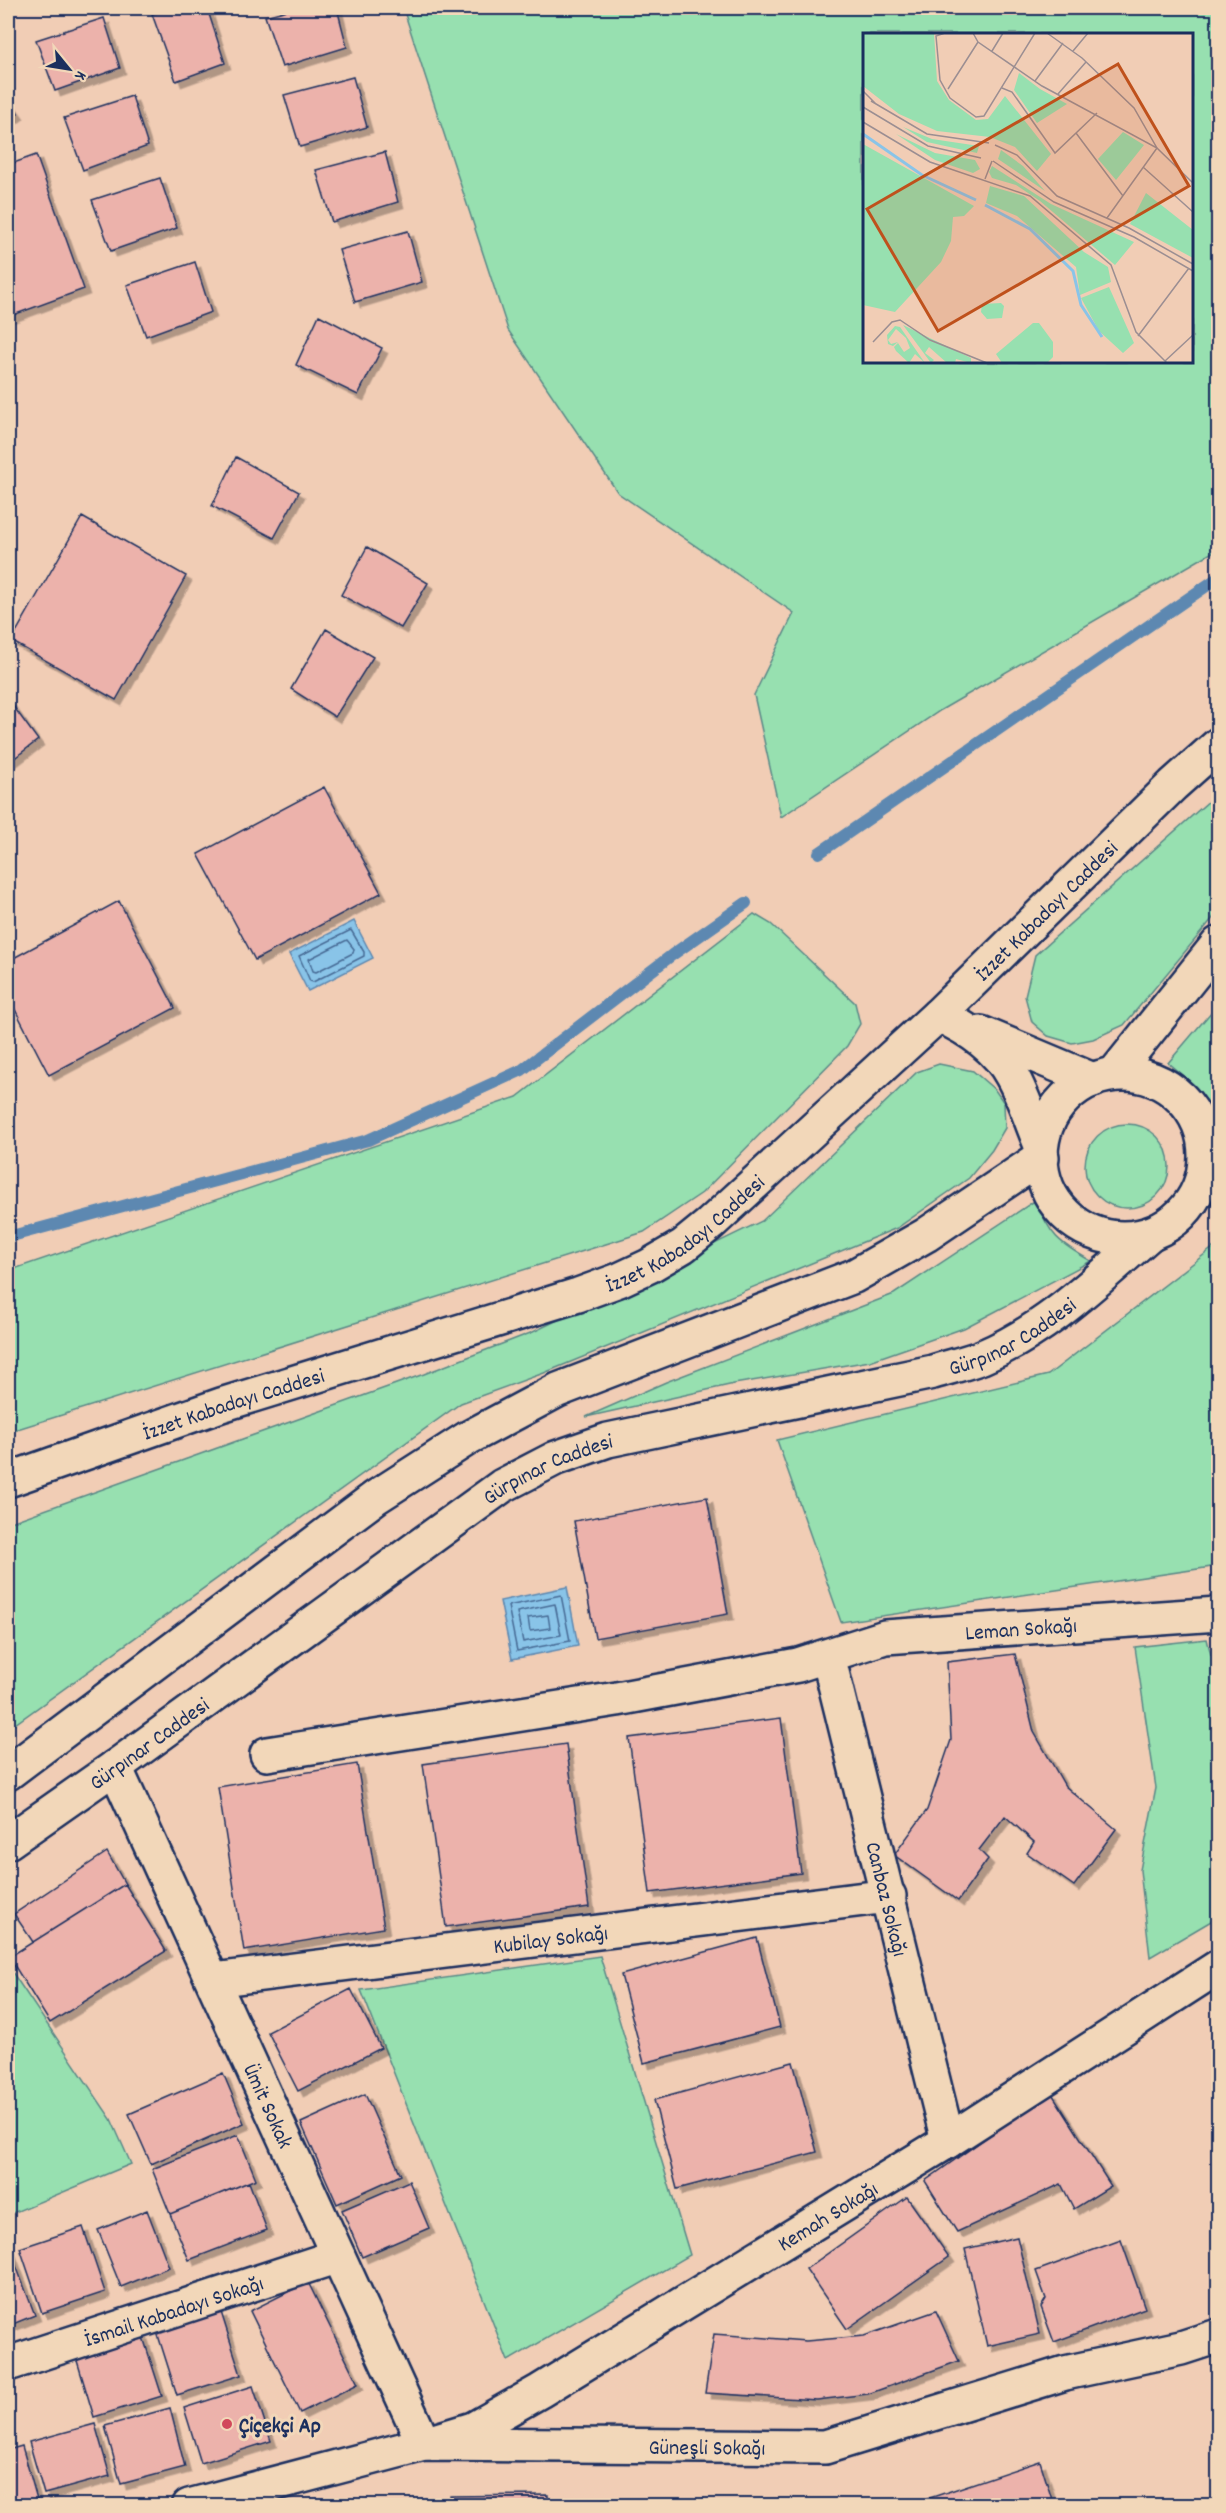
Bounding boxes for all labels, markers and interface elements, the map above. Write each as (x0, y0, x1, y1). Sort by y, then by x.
inset map (863, 33, 1193, 363)
north arrow (39, 39, 99, 99)
text: K (68, 66, 92, 85)
street label: İzzet Kabadayı Caddesi (969, 835, 1126, 990)
street label: İzzet Kabadayı Caddesi (602, 1169, 773, 1303)
street label: Gürpınar Caddesi (945, 1292, 1084, 1386)
street label: İzzet Kabadayı Caddesi (139, 1362, 329, 1450)
street label: Gürpınar Caddesi (477, 1427, 616, 1514)
street label: Leman Sokağı (964, 1612, 1078, 1650)
street label: Gürpınar Caddesi (84, 1691, 217, 1799)
street label: Canbaz Sokağı (856, 1839, 914, 1960)
street label: Kubilay Sokağı (492, 1919, 610, 1964)
street label: Ümit Sokak (233, 2059, 299, 2154)
street label: Kemah Sokağı (773, 2175, 885, 2261)
street label: İsmail Kabadayı Sokağı (81, 2269, 268, 2357)
place label: Çiçekçi Ap (239, 2412, 321, 2443)
marker: Çiçekçi Ap (220, 2417, 234, 2431)
street label: Güneşli Sokağı (648, 2434, 765, 2466)

